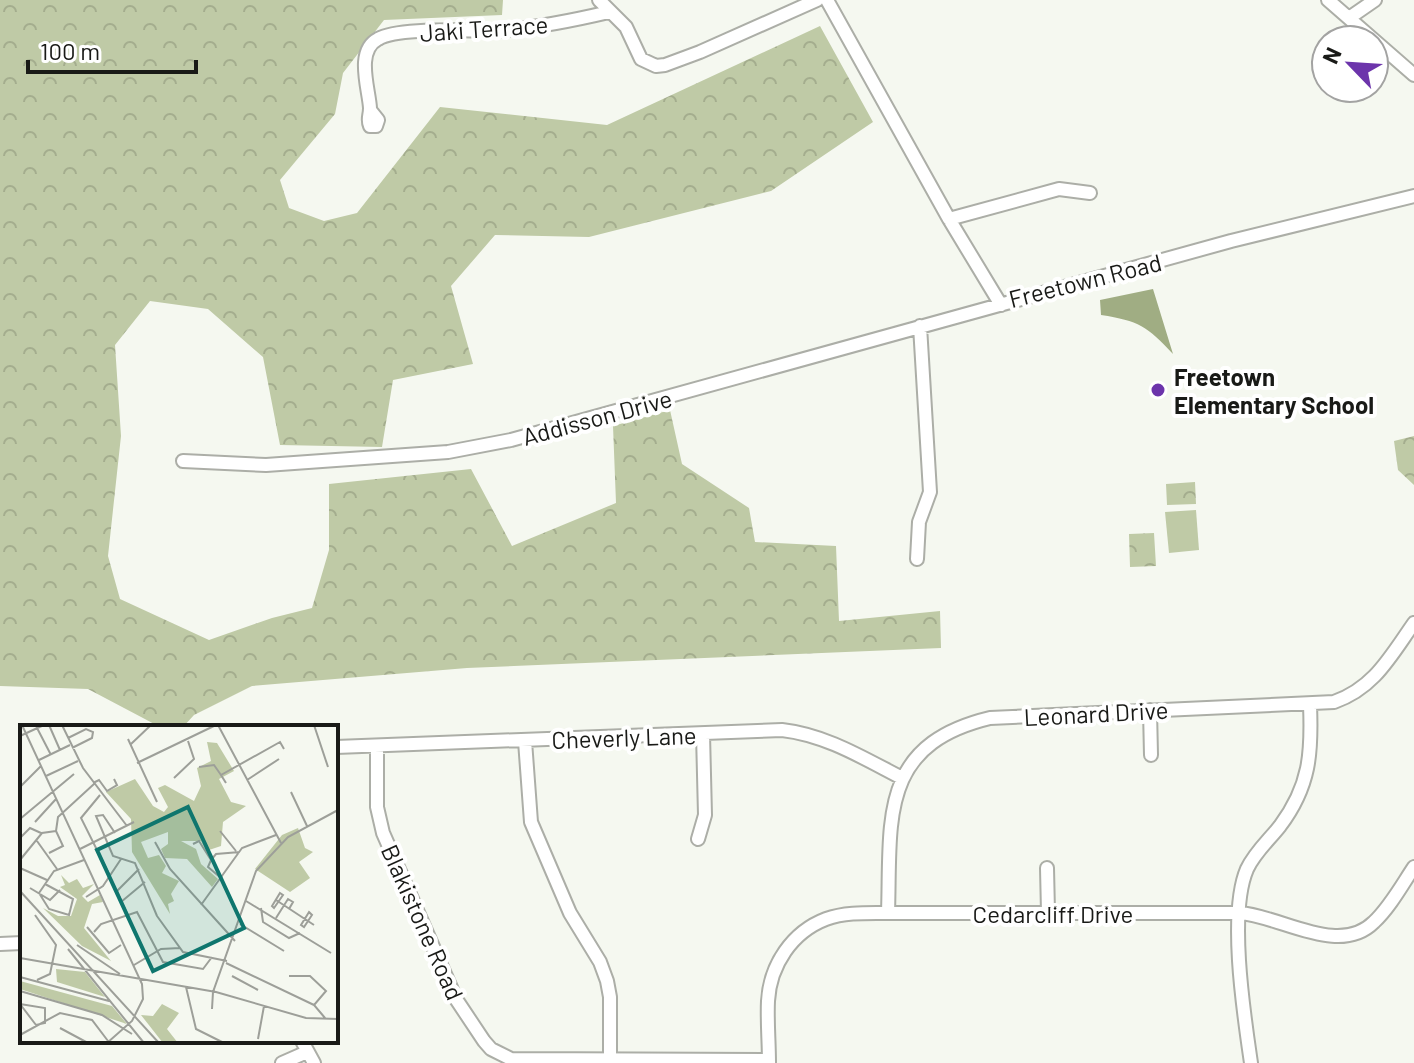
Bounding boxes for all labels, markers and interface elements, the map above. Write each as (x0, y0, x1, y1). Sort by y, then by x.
street label: Jaki Terrace (419, 9, 549, 47)
scale bar (28, 24, 196, 74)
north arrow (1310, 24, 1390, 104)
text: 100 m (40, 36, 100, 65)
text: N (1316, 43, 1346, 67)
street label: Freetown Road (1006, 247, 1164, 313)
place label: Freetown Elementary School (1174, 362, 1374, 419)
marker: Freetown Elementary School (1149, 381, 1167, 399)
street label: Addisson Drive (519, 383, 675, 451)
street label: Leonard Drive (1023, 695, 1169, 731)
street label: Cheverly Lane (551, 720, 697, 754)
inset map (20, 725, 338, 1043)
street label: Blakistone Road (376, 840, 470, 1004)
street label: Cedarcliff Drive (973, 899, 1133, 928)

